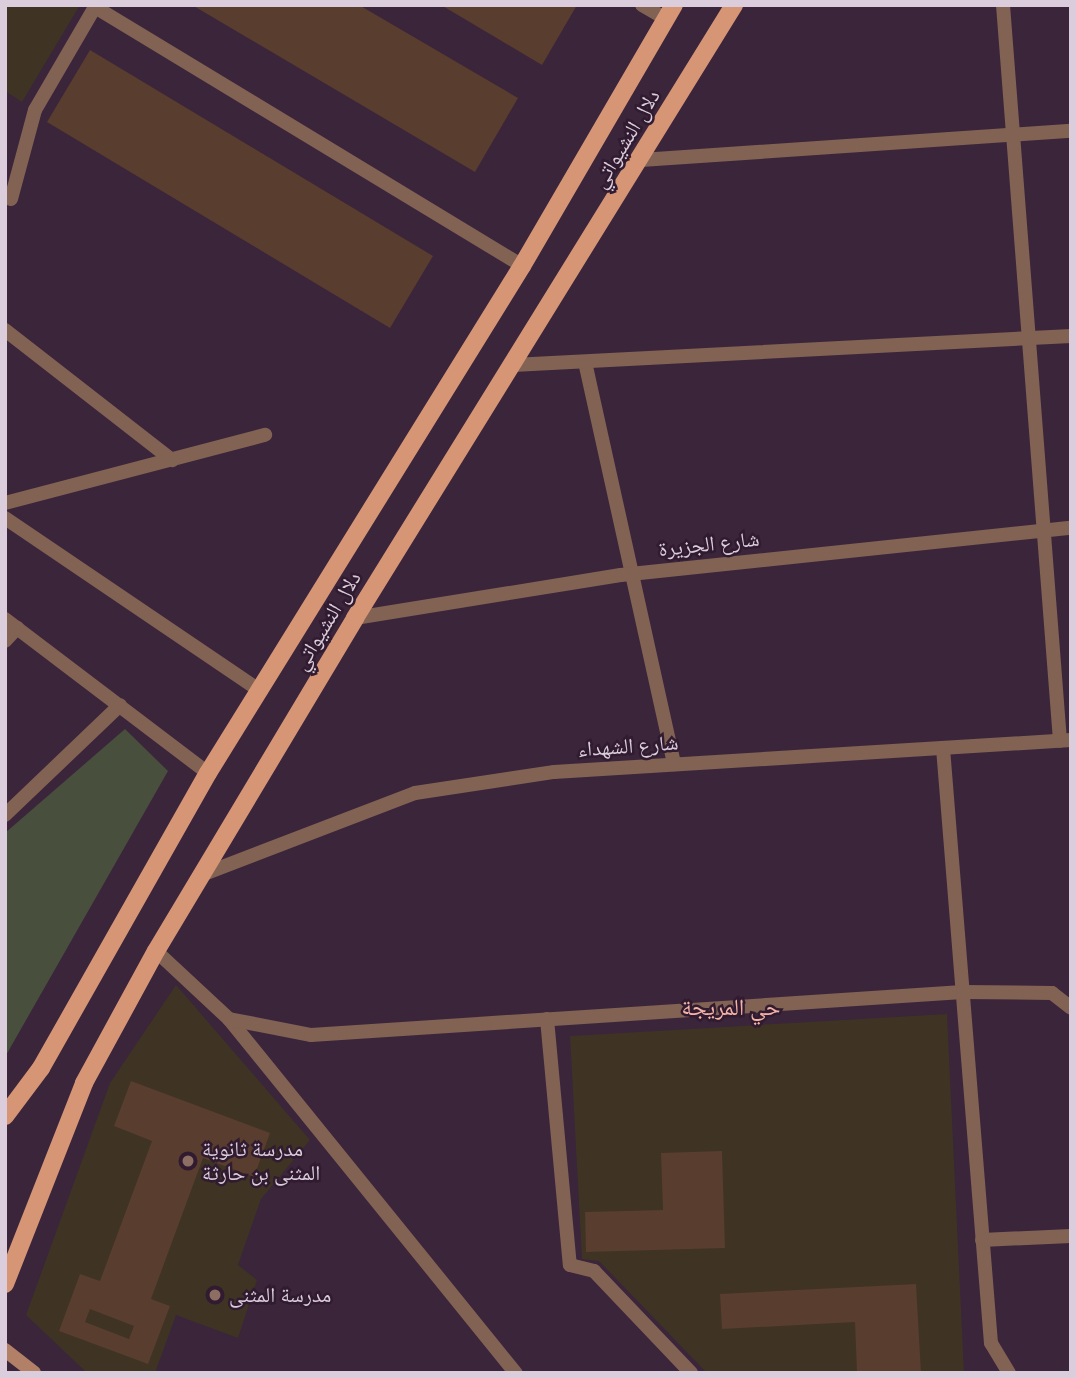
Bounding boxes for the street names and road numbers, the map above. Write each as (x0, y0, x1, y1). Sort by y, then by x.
street label: دلال النشيواتي (587, 85, 665, 193)
street label: شارع الجزيرة (657, 526, 761, 562)
street label: دلال النشيواتي (288, 567, 366, 675)
street label: شارع الشهداء (577, 730, 679, 762)

